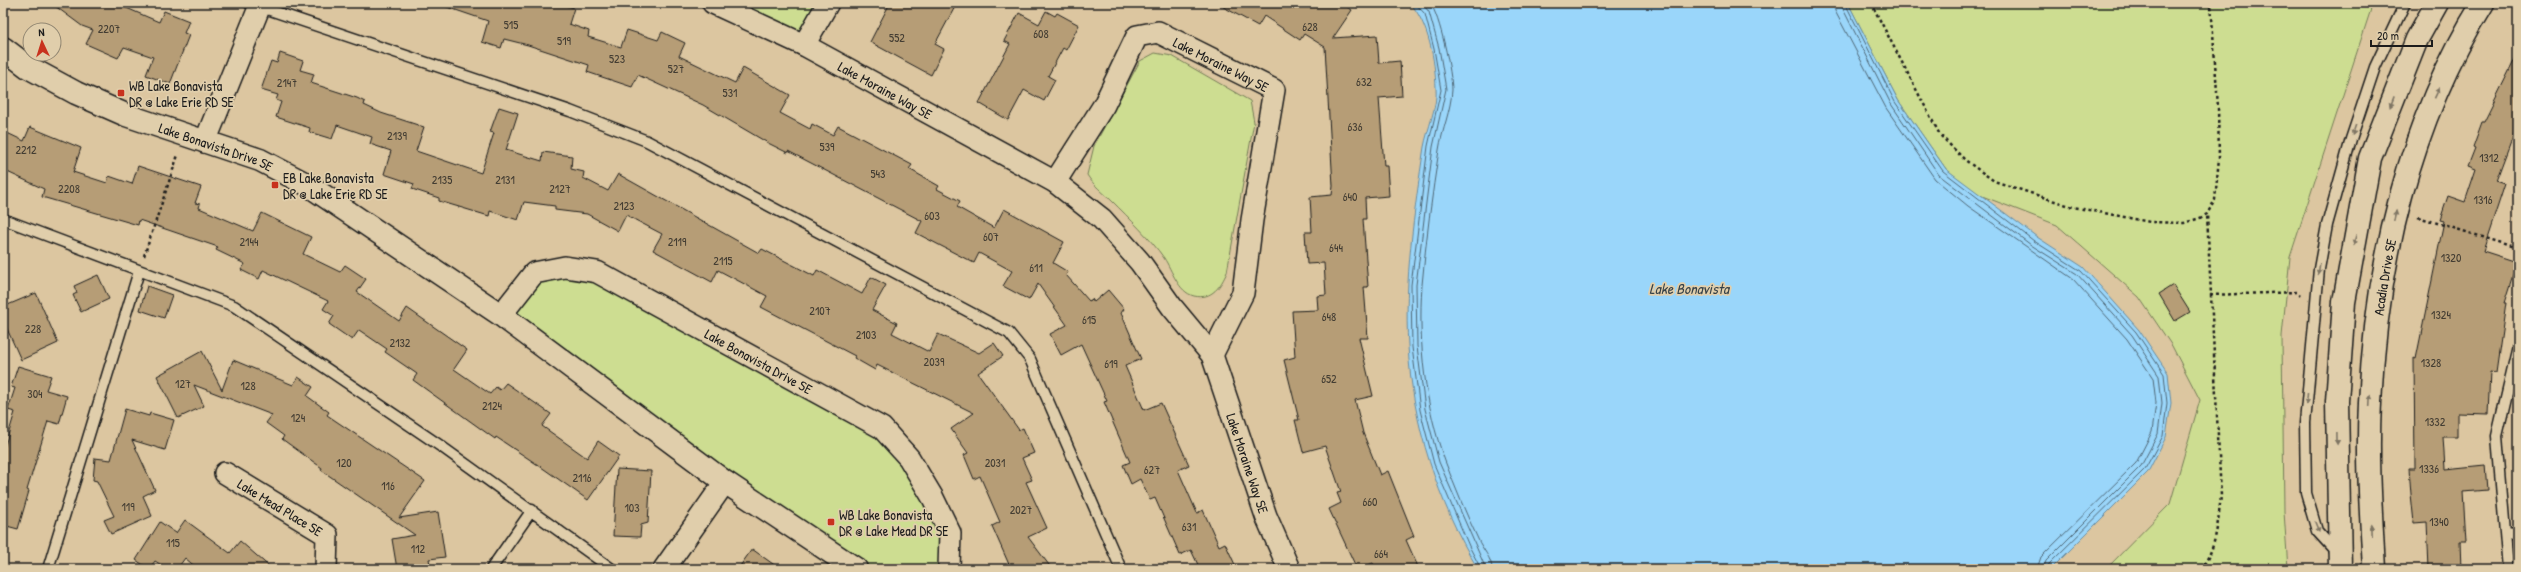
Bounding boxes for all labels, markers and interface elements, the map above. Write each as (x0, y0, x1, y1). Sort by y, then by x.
house number: 515 (504, 16, 518, 33)
house number: 628 (1302, 18, 1318, 35)
house number: 2207 (98, 20, 120, 37)
north arrow (22, 22, 62, 62)
scale bar (2371, 22, 2432, 48)
text: N (38, 25, 45, 39)
house number: 608 (1033, 25, 1049, 42)
text: 20 m (2377, 27, 2399, 44)
house number: 552 (889, 29, 905, 46)
house number: 519 (557, 32, 572, 49)
street label: Lake Moraine Way SE (1170, 32, 1272, 96)
house number: 523 (609, 50, 625, 67)
street label: Lake Moraine Way SE (835, 56, 936, 123)
house number: 527 (668, 60, 684, 77)
house number: 632 (1356, 73, 1372, 90)
house number: 2147 (277, 74, 297, 91)
place label: WB Lake Bonavista DR @ Lake Erie RD SE (129, 76, 234, 111)
house number: 531 (723, 84, 737, 101)
one-way arrow (2434, 87, 2440, 99)
marker: WB Lake Bonavista DR @ Lake Erie RD SE (116, 88, 126, 98)
one-way arrow (2388, 96, 2394, 108)
street label: Lake Bonavista Drive SE (157, 117, 277, 175)
house number: 636 (1348, 118, 1363, 135)
one-way arrow (2351, 124, 2357, 136)
house number: 2139 (387, 127, 407, 144)
house number: 539 (820, 138, 835, 155)
house number: 2212 (15, 141, 37, 158)
house number: 1312 (2479, 149, 2499, 166)
house number: 543 (871, 165, 885, 182)
place label: EB Lake Bonavista DR @ Lake Erie RD SE (283, 168, 388, 203)
house number: 2135 (432, 171, 452, 188)
house number: 2131 (495, 171, 515, 188)
house number: 2208 (58, 180, 80, 197)
marker: EB Lake Bonavista DR @ Lake Erie RD SE (270, 180, 280, 190)
house number: 2127 (549, 180, 571, 197)
house number: 640 (1343, 188, 1357, 205)
house number: 1316 (2474, 191, 2493, 208)
house number: 2123 (614, 197, 634, 214)
house number: 603 (924, 207, 940, 224)
one-way arrow (2393, 210, 2399, 222)
house number: 607 (983, 228, 999, 245)
house number: 2144 (240, 233, 259, 250)
house number: 2119 (668, 233, 687, 250)
one-way arrow (2352, 234, 2358, 246)
street label: Acadia Drive SE (2368, 237, 2400, 316)
house number: 644 (1329, 239, 1343, 256)
house number: 1320 (2441, 249, 2461, 266)
house number: 2115 (713, 252, 733, 269)
house number: 611 (1029, 259, 1043, 276)
one-way arrow (2316, 263, 2322, 275)
water label: Lake Bonavista (1649, 278, 1731, 299)
house number: 2107 (809, 302, 831, 319)
house number: 1324 (2431, 306, 2451, 323)
house number: 648 (1322, 308, 1336, 325)
house number: 615 (1082, 311, 1096, 328)
house number: 228 (25, 320, 41, 337)
street label: Lake Bonavista Drive SE (702, 324, 816, 398)
house number: 2103 (856, 326, 876, 343)
house number: 2132 (390, 334, 411, 351)
house number: 2039 (924, 353, 945, 370)
house number: 1328 (2421, 354, 2441, 371)
house number: 619 (1104, 355, 1118, 372)
house number: 652 (1321, 370, 1337, 387)
house number: 127 (175, 375, 191, 392)
house number: 128 (240, 377, 256, 394)
house number: 304 (27, 385, 43, 402)
one-way arrow (2303, 393, 2310, 405)
one-way arrow (2367, 394, 2374, 406)
house number: 2124 (482, 397, 503, 414)
house number: 124 (291, 409, 306, 426)
street label: Lake Moraine Way SE (1223, 410, 1274, 516)
house number: 1332 (2425, 413, 2446, 430)
one-way arrow (2334, 433, 2340, 446)
house number: 120 (336, 454, 352, 471)
house number: 2031 (985, 454, 1005, 471)
house number: 1336 (2419, 460, 2439, 477)
house number: 627 (1144, 461, 1160, 478)
house number: 2116 (572, 469, 592, 486)
street label: Lake Mead Place SE (234, 474, 327, 540)
house number: 116 (381, 477, 395, 494)
house number: 660 (1363, 493, 1377, 510)
house number: 119 (121, 498, 135, 515)
house number: 103 (624, 499, 640, 516)
house number: 2027 (1010, 501, 1032, 518)
place label: WB Lake Bonavista DR @ Lake Mead DR SE (839, 505, 948, 540)
house number: 1340 (2429, 513, 2449, 530)
marker: WB Lake Bonavista DR @ Lake Mead DR SE (826, 517, 836, 527)
house number: 631 (1182, 518, 1196, 535)
one-way arrow (2314, 521, 2320, 533)
one-way arrow (2369, 523, 2375, 536)
house number: 115 (166, 534, 180, 551)
house number: 112 (411, 540, 426, 557)
house number: 664 (1374, 545, 1389, 562)

